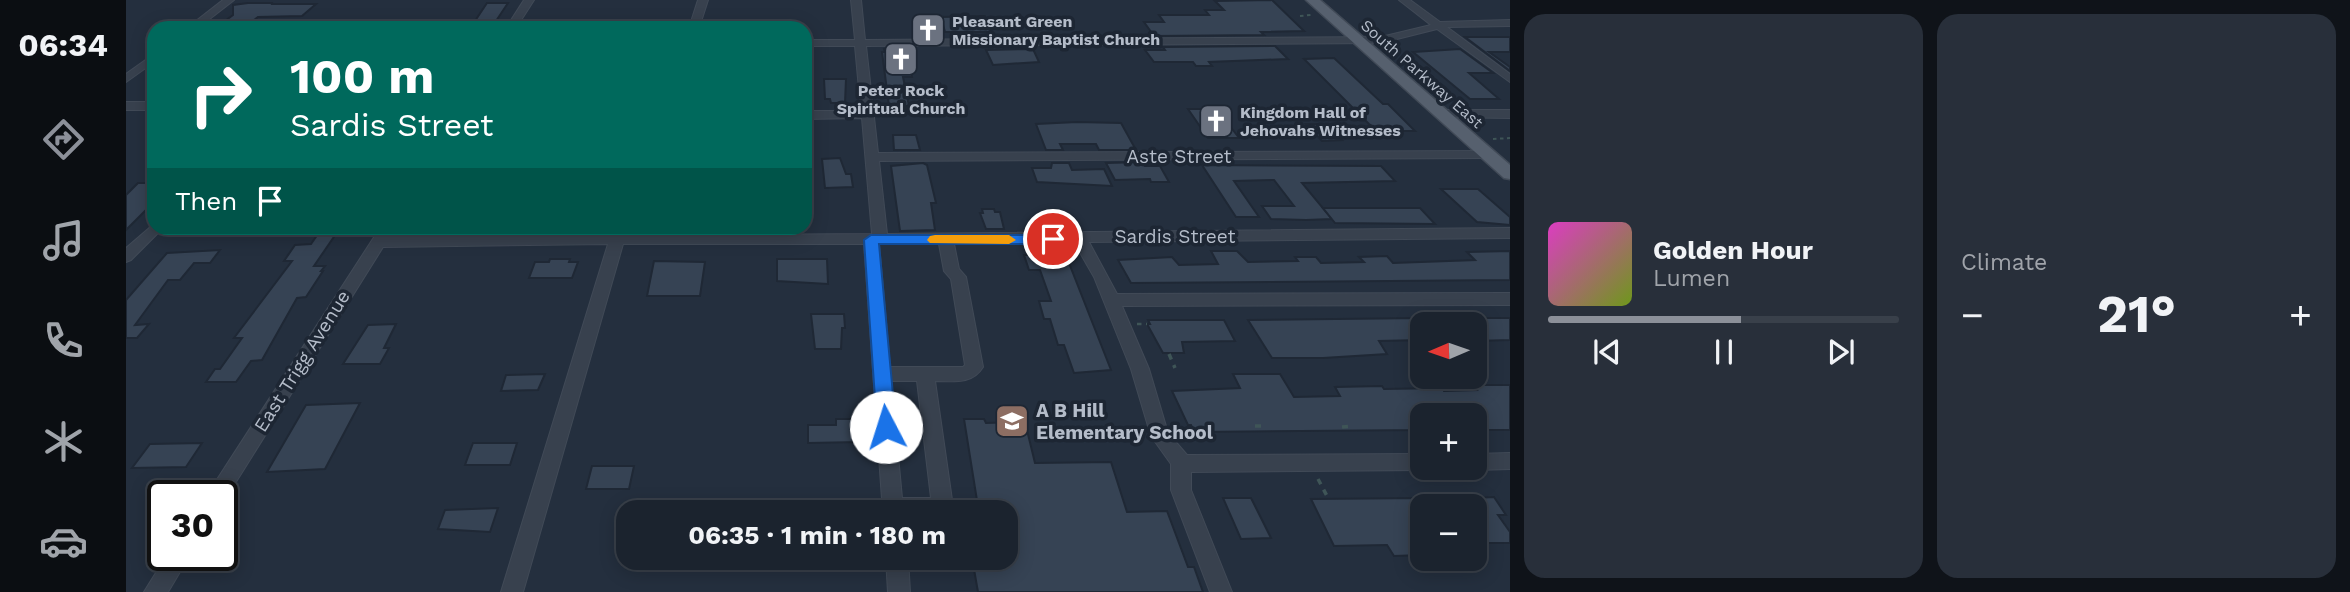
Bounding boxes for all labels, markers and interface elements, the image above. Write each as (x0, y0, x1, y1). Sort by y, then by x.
church icon: Pleasant Green Missionary Baptist Church (909, 11, 947, 49)
place label: Pleasant Green Missionary Baptist Church (952, 12, 1160, 49)
street label: South Parkway East (1357, 16, 1487, 132)
text: 06:34 (18, 26, 108, 64)
church icon: Peter Rock Spiritual Church (882, 40, 920, 78)
text: 100 m (290, 47, 434, 105)
icon: right (175, 49, 266, 140)
place label: Peter Rock Spiritual Church (837, 81, 965, 118)
church icon: Kingdom Hall of Jehovahs Witnesses (1197, 102, 1235, 140)
place label: Kingdom Hall of Jehovahs Witnesses (1240, 103, 1401, 140)
text: Sardis Street (290, 106, 494, 144)
icon: directions (39, 115, 88, 164)
street label: Aste Street (1126, 145, 1232, 168)
icon: arrive (251, 182, 289, 220)
text: Then (175, 186, 237, 216)
pin (1023, 209, 1083, 269)
icon: music (39, 216, 88, 265)
icon: arrive (1034, 220, 1072, 258)
street label: Sardis Street (1115, 225, 1235, 248)
text: Golden Hour (1653, 235, 1813, 265)
text: Climate (1961, 249, 2047, 276)
text: Lumen (1653, 265, 1730, 292)
text: 21° (2097, 284, 2176, 345)
street label: East Trigg Avenue (249, 286, 355, 436)
text: − (1961, 293, 1984, 337)
text: + (2289, 293, 2312, 337)
north arrow (1410, 312, 1488, 388)
map controls (1410, 312, 1487, 571)
icon: phone (39, 316, 88, 365)
icon: previous (1588, 333, 1626, 371)
icon: pause (1705, 333, 1743, 371)
icon: next (1822, 333, 1860, 371)
position arrow (849, 390, 923, 464)
place label: A B Hill Elementary School (1036, 399, 1214, 444)
school or university icon: A B Hill Elementary School (993, 402, 1031, 440)
button: + (1410, 403, 1487, 480)
icon: climate (39, 417, 88, 466)
speed limit sign: 30 (147, 480, 238, 571)
button: − (1410, 494, 1487, 571)
icon: car (39, 517, 88, 566)
text: 06:35 · 1 min · 180 m (688, 520, 946, 550)

